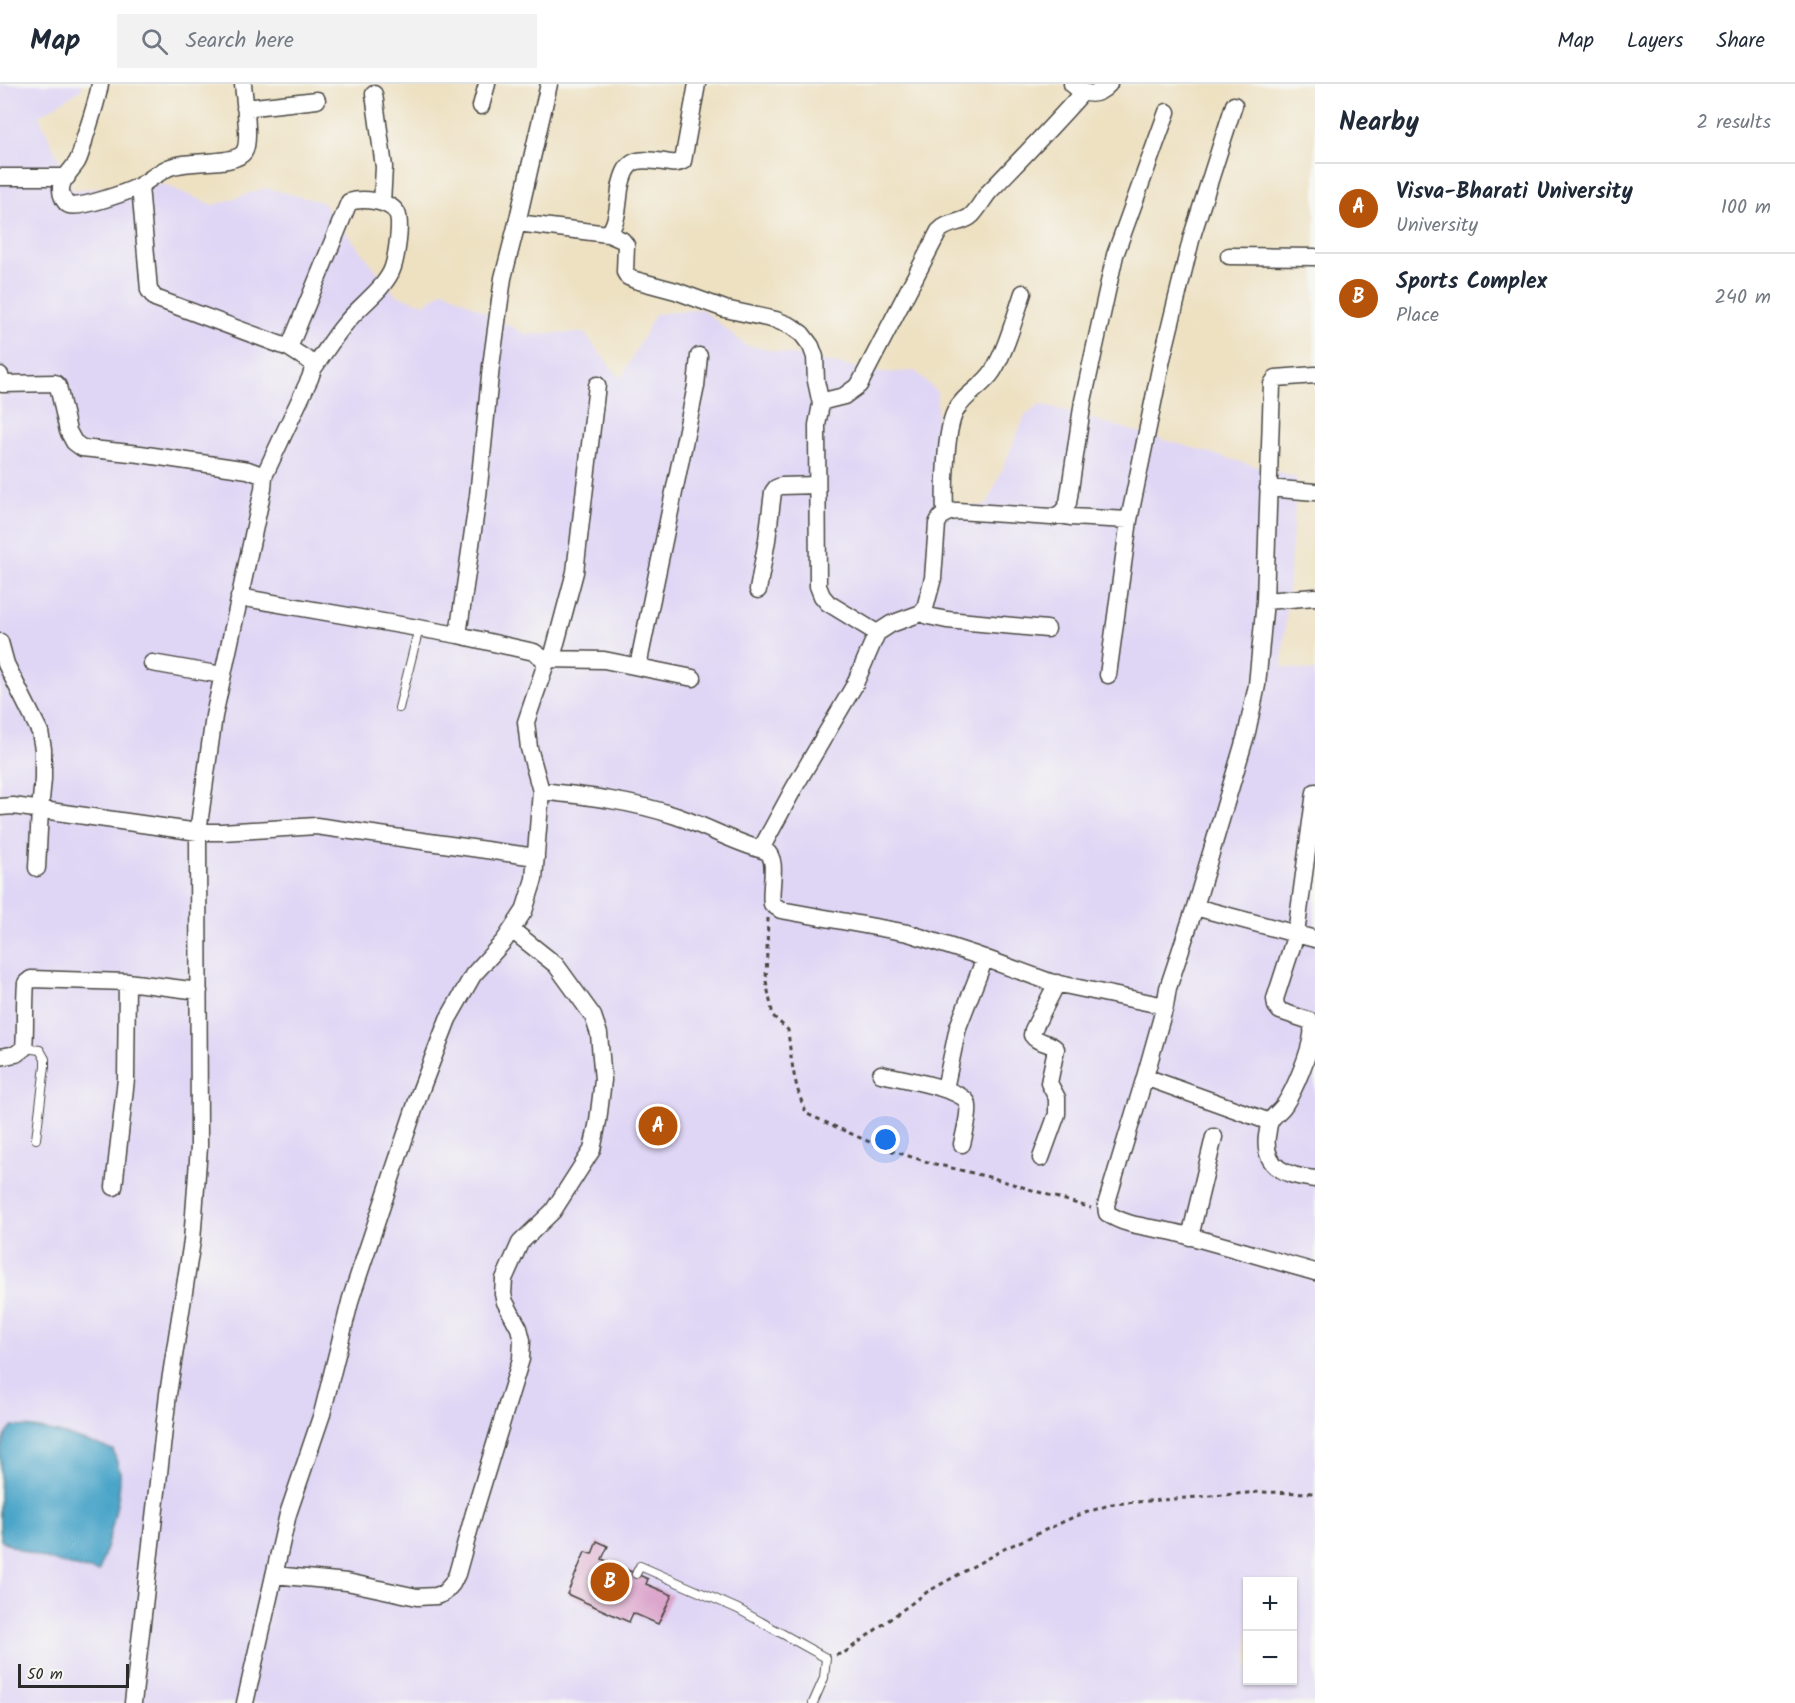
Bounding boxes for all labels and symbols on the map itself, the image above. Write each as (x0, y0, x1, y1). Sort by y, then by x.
pin: A (638, 1104, 678, 1148)
your location (871, 1125, 900, 1154)
pin: B (590, 1560, 630, 1604)
scale bar (18, 1661, 129, 1688)

